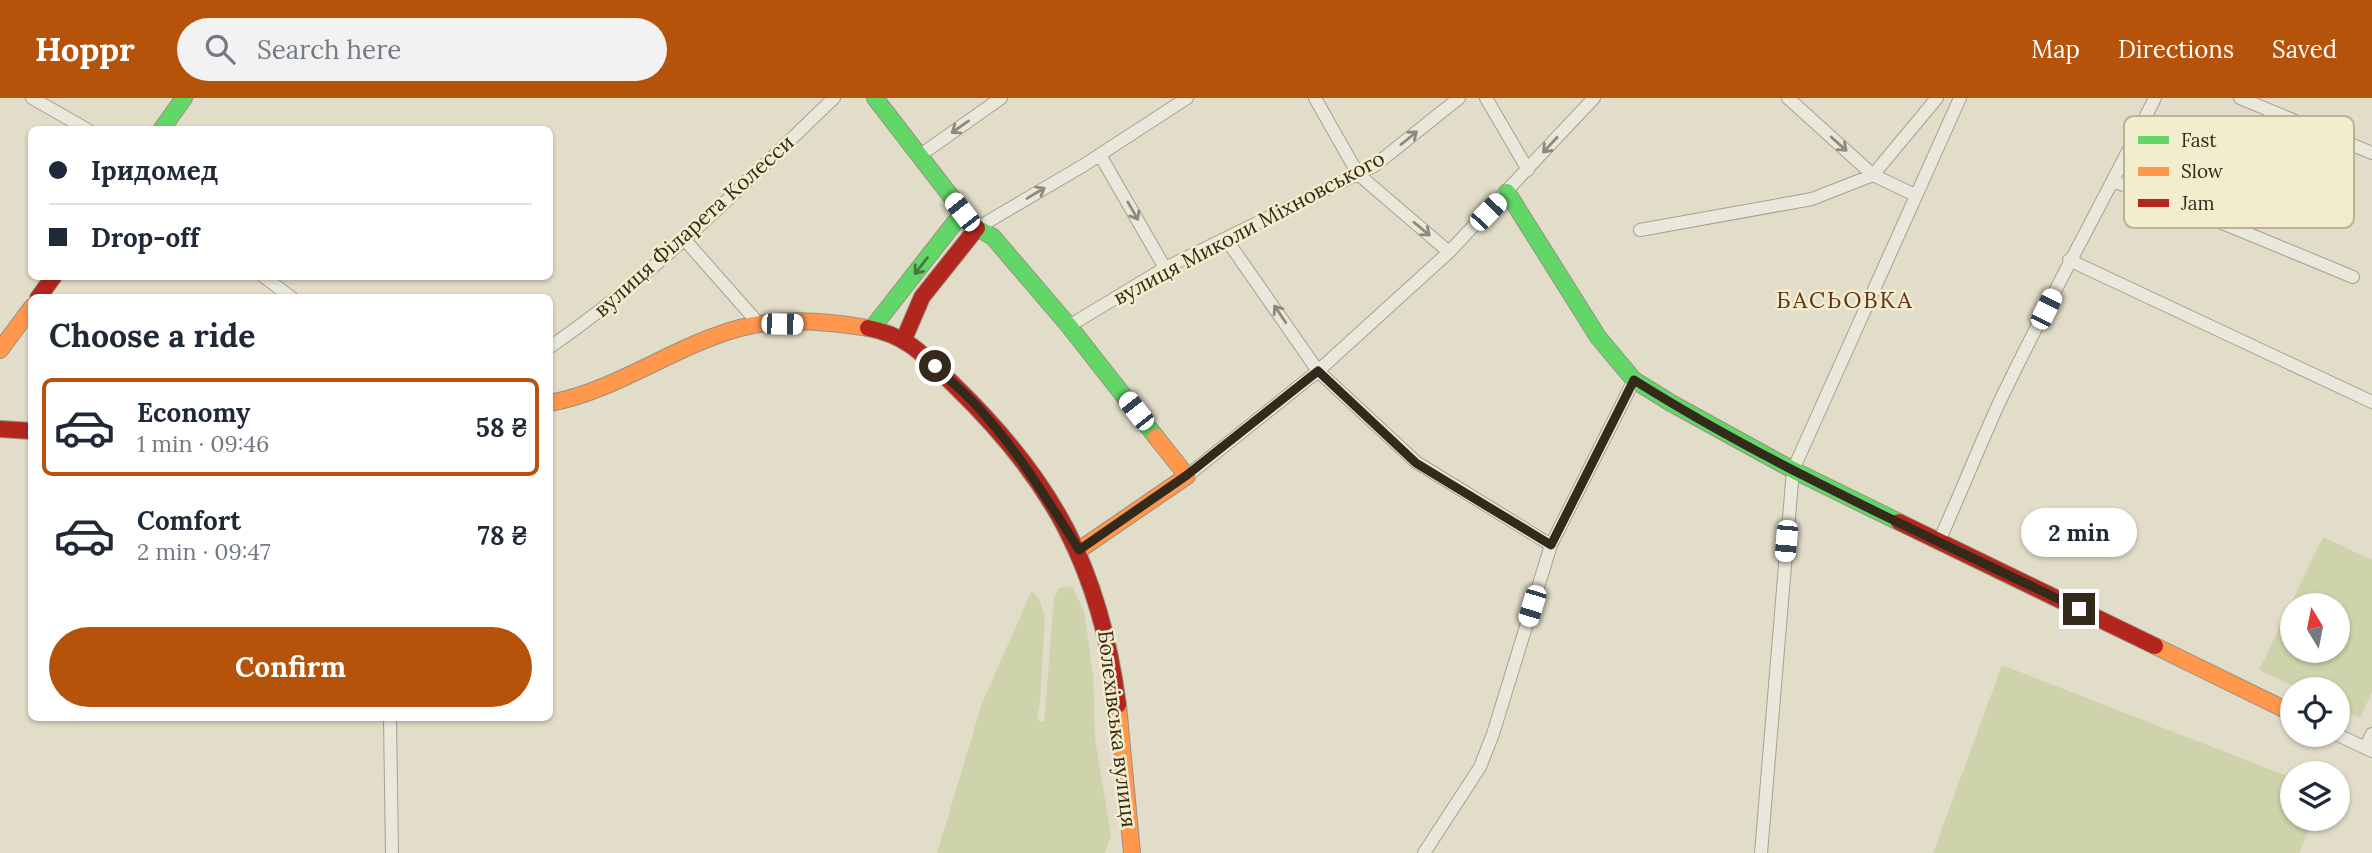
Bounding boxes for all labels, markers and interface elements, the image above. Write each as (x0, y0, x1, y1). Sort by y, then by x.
search box (177, 18, 667, 81)
text: Hoppr (35, 28, 135, 70)
icon: search (201, 30, 239, 68)
text: Search here (257, 33, 401, 66)
text: Map (2031, 34, 2080, 65)
text: Directions (2118, 34, 2234, 65)
text: Saved (2272, 34, 2337, 65)
legend (2124, 116, 2354, 228)
one-way arrow (951, 120, 970, 134)
text: Fast (2181, 128, 2217, 152)
street label: вулиця Філарета Колесси (588, 129, 799, 323)
one-way arrow (1400, 130, 1418, 145)
one-way arrow (1542, 136, 1559, 153)
one-way arrow (1830, 136, 1848, 152)
street label: вулиця Миколи Міхновського (1108, 144, 1389, 311)
text: Іридомед (91, 154, 218, 187)
text: Slow (2181, 159, 2224, 183)
one-way arrow (1026, 186, 1046, 200)
car (941, 189, 984, 235)
car (1466, 190, 1511, 234)
text: Jam (2180, 191, 2215, 215)
one-way arrow (1126, 201, 1140, 221)
text: Drop-off (91, 221, 199, 254)
one-way arrow (1413, 221, 1431, 237)
one-way arrow (913, 256, 928, 274)
district label: БАСЬОВКА (1776, 285, 1914, 314)
car (2028, 286, 2065, 332)
one-way arrow (1273, 305, 1287, 324)
car (761, 313, 804, 335)
text: Choose a ride (49, 315, 256, 356)
route start (919, 350, 951, 382)
car (1115, 388, 1158, 434)
icon: car (53, 396, 116, 459)
text: Economy (137, 396, 250, 429)
text: 58 ₴ (476, 411, 528, 444)
text: 1 min · 09:46 (137, 429, 269, 458)
icon: car (53, 504, 116, 567)
text: Comfort (137, 504, 241, 537)
callout: 2 min (2021, 508, 2137, 556)
text: 2 min (2048, 518, 2110, 547)
text: 78 ₴ (478, 519, 528, 552)
car (1774, 519, 1799, 563)
text: 2 min · 09:47 (137, 537, 271, 566)
car (1516, 583, 1549, 629)
route end (2063, 593, 2095, 625)
north arrow (2280, 593, 2350, 663)
map controls (2280, 593, 2350, 831)
button: Confirm (49, 627, 532, 707)
street label: Болехівська вулиця (1092, 629, 1143, 829)
button: locate (2280, 677, 2350, 747)
button: layers (2280, 761, 2350, 831)

